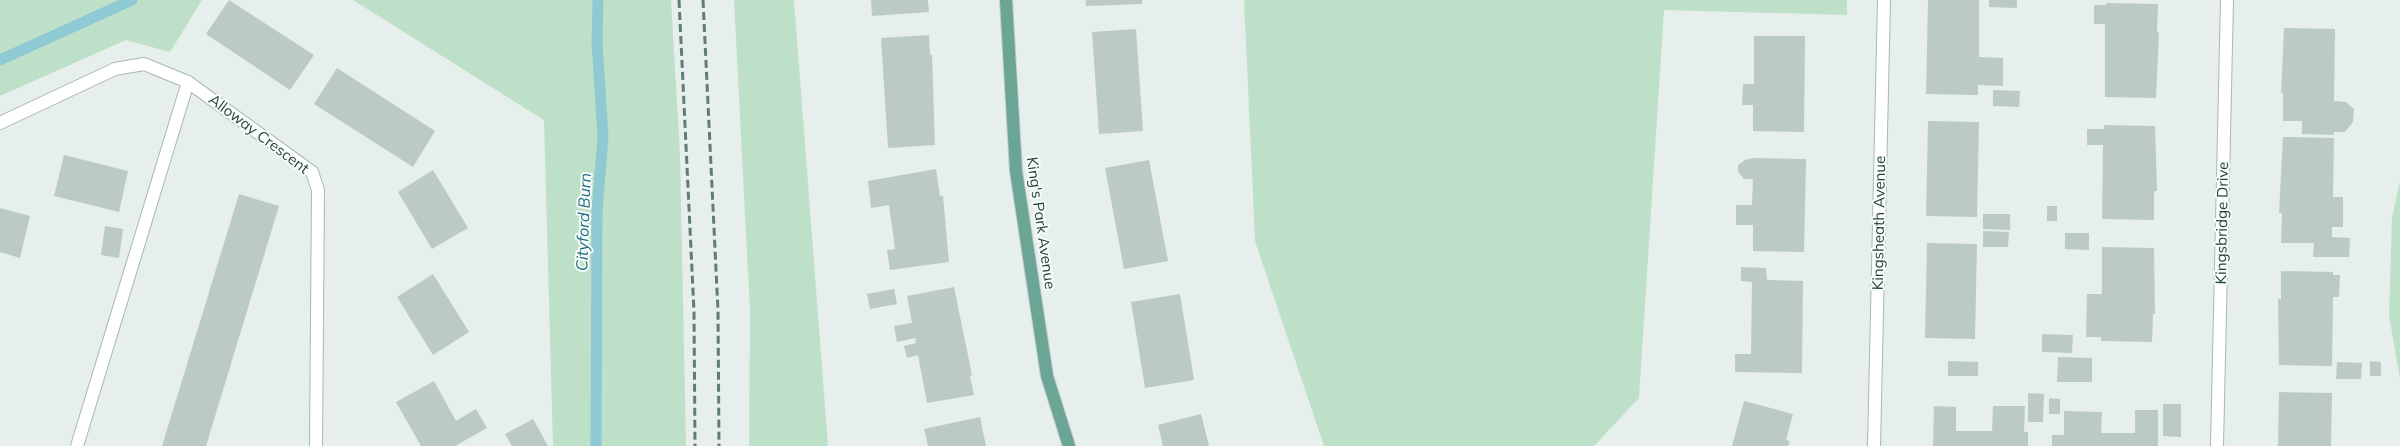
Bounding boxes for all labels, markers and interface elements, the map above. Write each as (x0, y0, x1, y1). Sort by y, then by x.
street label: Alloway Crescent (205, 90, 313, 178)
street label: King's Park Avenue (1023, 156, 1060, 290)
street label: Kingsheath Avenue (1868, 156, 1889, 290)
street label: Kingsbridge Drive (2211, 161, 2232, 285)
water label: Cityford Burn (571, 173, 595, 271)

